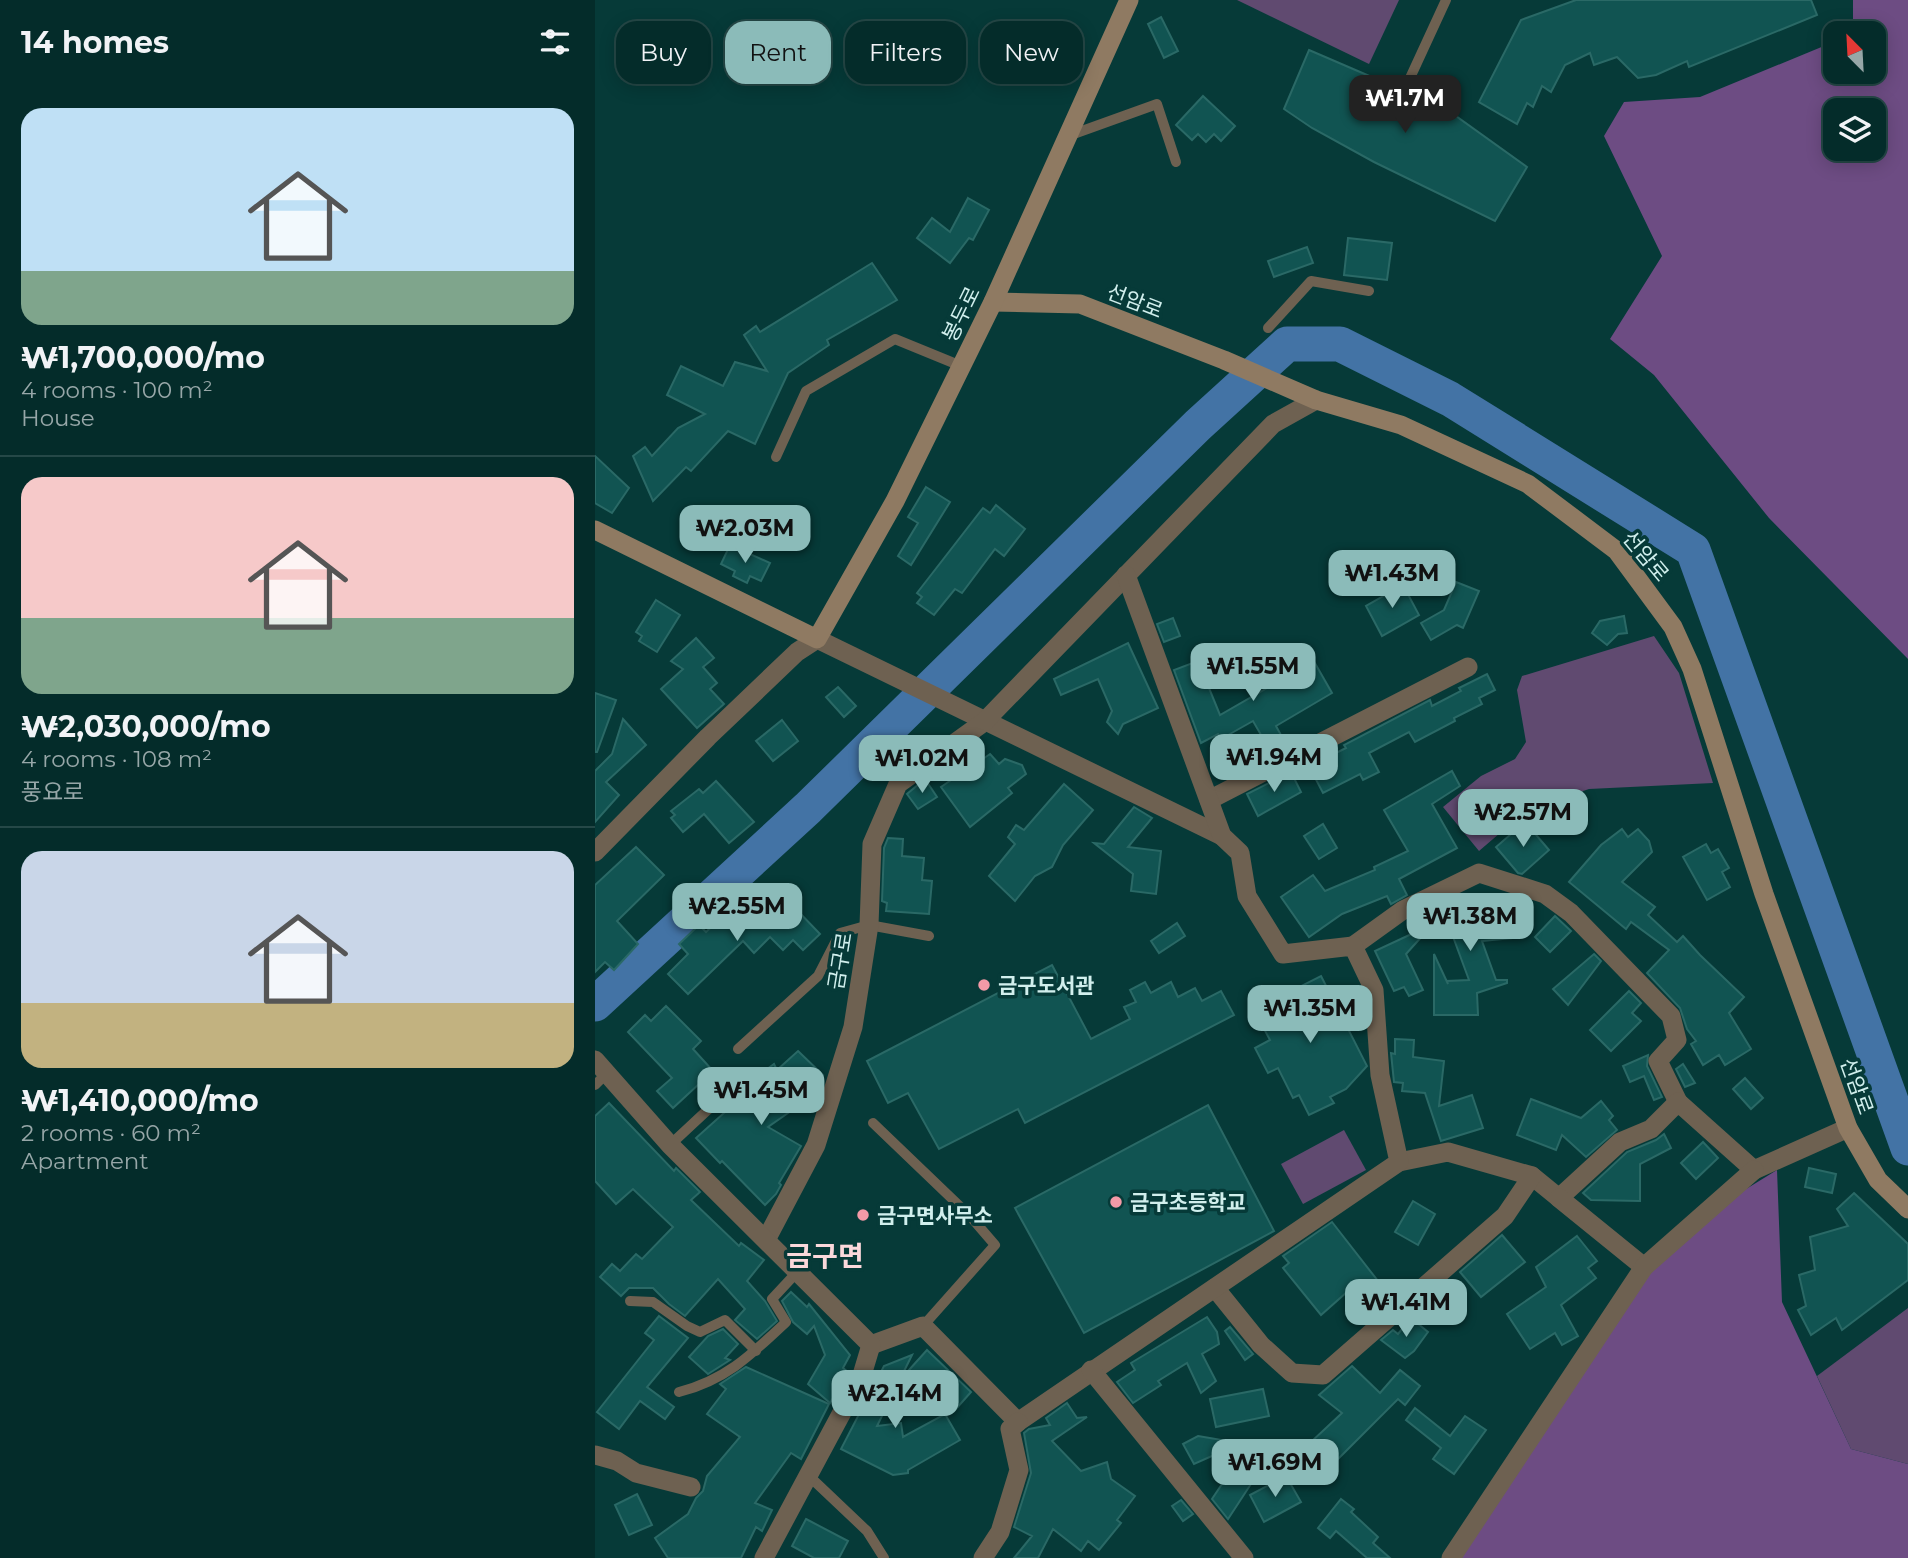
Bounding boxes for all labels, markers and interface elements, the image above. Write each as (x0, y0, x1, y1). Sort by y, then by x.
chip: Buy (616, 21, 711, 84)
chip: Rent (725, 21, 831, 84)
chip: Filters (845, 21, 966, 84)
chip: New (980, 21, 1083, 84)
north arrow (1823, 21, 1887, 84)
map controls (1823, 21, 1886, 161)
icon: filters (536, 23, 574, 61)
text: 14 homes (21, 24, 169, 61)
pin: ₩1.7M (1356, 76, 1454, 135)
text: ₩1.7M (1365, 84, 1445, 112)
button: layers (1823, 98, 1886, 161)
icon: home (235, 153, 361, 279)
street label: 선암로 (1103, 279, 1167, 323)
street label: 봉두로 (937, 282, 985, 346)
text: ₩1,700,000/mo (21, 339, 265, 376)
text: 4 rooms · 100 m² (21, 376, 213, 404)
text: House (21, 404, 95, 432)
pin: ₩2.03M (688, 505, 802, 565)
text: ₩2.03M (695, 514, 795, 542)
icon: home (235, 522, 361, 648)
street label: 선암로 (1618, 526, 1674, 586)
pin: ₩1.43M (1335, 550, 1449, 610)
text: ₩1.43M (1345, 559, 1440, 587)
pin: ₩1.55M (1196, 644, 1310, 703)
text: ₩1.55M (1207, 652, 1299, 680)
text: ₩2,030,000/mo (21, 708, 271, 745)
pin: ₩1.94M (1217, 734, 1331, 794)
pin: ₩1.02M (865, 736, 979, 795)
text: ₩1.94M (1226, 743, 1322, 771)
text: ₩1.02M (875, 744, 969, 772)
text: 4 rooms · 108 m² (21, 745, 212, 773)
text: 풍요로 (21, 778, 84, 806)
pin: ₩2.57M (1466, 790, 1580, 849)
text: ₩2.57M (1474, 798, 1572, 826)
pin: ₩2.55M (680, 884, 794, 943)
text: ₩2.55M (688, 892, 786, 920)
pin: ₩1.38M (1413, 894, 1527, 953)
icon: home (235, 896, 361, 1022)
text: ₩1.38M (1423, 902, 1517, 930)
street label: 금구로 (823, 930, 857, 992)
place label: 금구도서관 (998, 973, 1095, 998)
marker: 금구도서관 (976, 977, 992, 993)
pin: ₩1.35M (1253, 986, 1367, 1045)
text: ₩1.35M (1264, 994, 1357, 1022)
street label: 선암로 (1835, 1054, 1879, 1118)
pin: ₩1.45M (704, 1068, 818, 1127)
text: ₩1.45M (713, 1076, 809, 1104)
text: ₩1,410,000/mo (21, 1082, 259, 1119)
text: 2 rooms · 60 m² (21, 1119, 201, 1147)
text: Apartment (21, 1147, 149, 1175)
place label: 금구초등학교 (1130, 1190, 1246, 1215)
marker: 금구초등학교 (1108, 1194, 1124, 1210)
place label: 금구면사무소 (877, 1203, 993, 1228)
marker: 금구면사무소 (855, 1207, 871, 1223)
district label: 금구면 (786, 1239, 864, 1273)
pin: ₩1.41M (1349, 1280, 1463, 1339)
text: ₩1.41M (1361, 1288, 1451, 1316)
pin: ₩2.14M (838, 1370, 952, 1430)
text: ₩2.14M (848, 1379, 942, 1407)
pin: ₩1.69M (1218, 1440, 1332, 1499)
text: ₩1.69M (1228, 1448, 1322, 1476)

